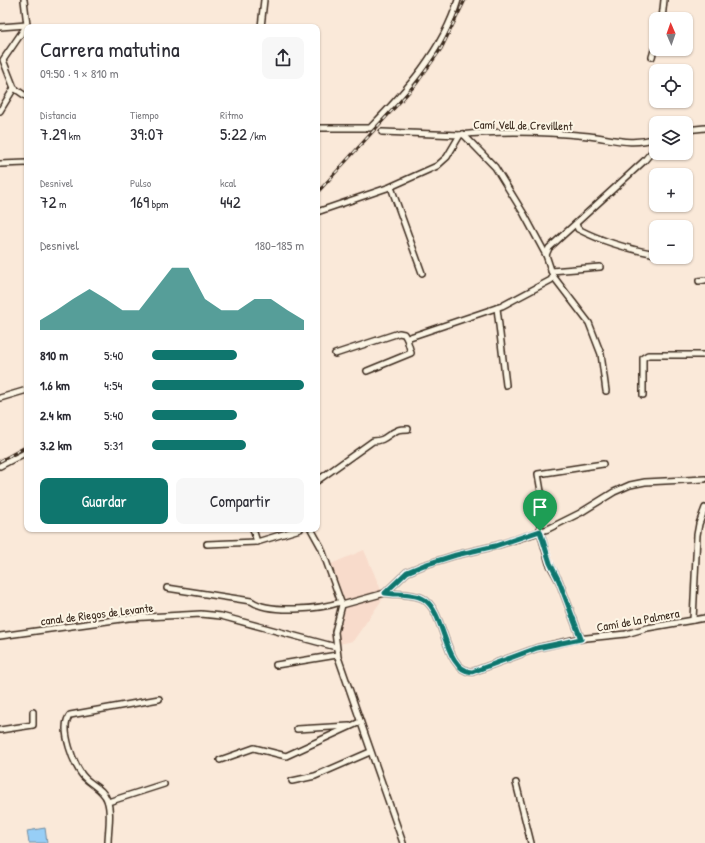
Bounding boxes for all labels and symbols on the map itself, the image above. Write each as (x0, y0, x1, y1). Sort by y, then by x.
north arrow (649, 12, 693, 56)
street label: Camí Vell de Crevillent (473, 116, 574, 134)
pin (523, 490, 557, 531)
street label: canal de Riegos de Levante (40, 599, 155, 629)
street label: Camí de la Palmera (595, 604, 681, 636)

